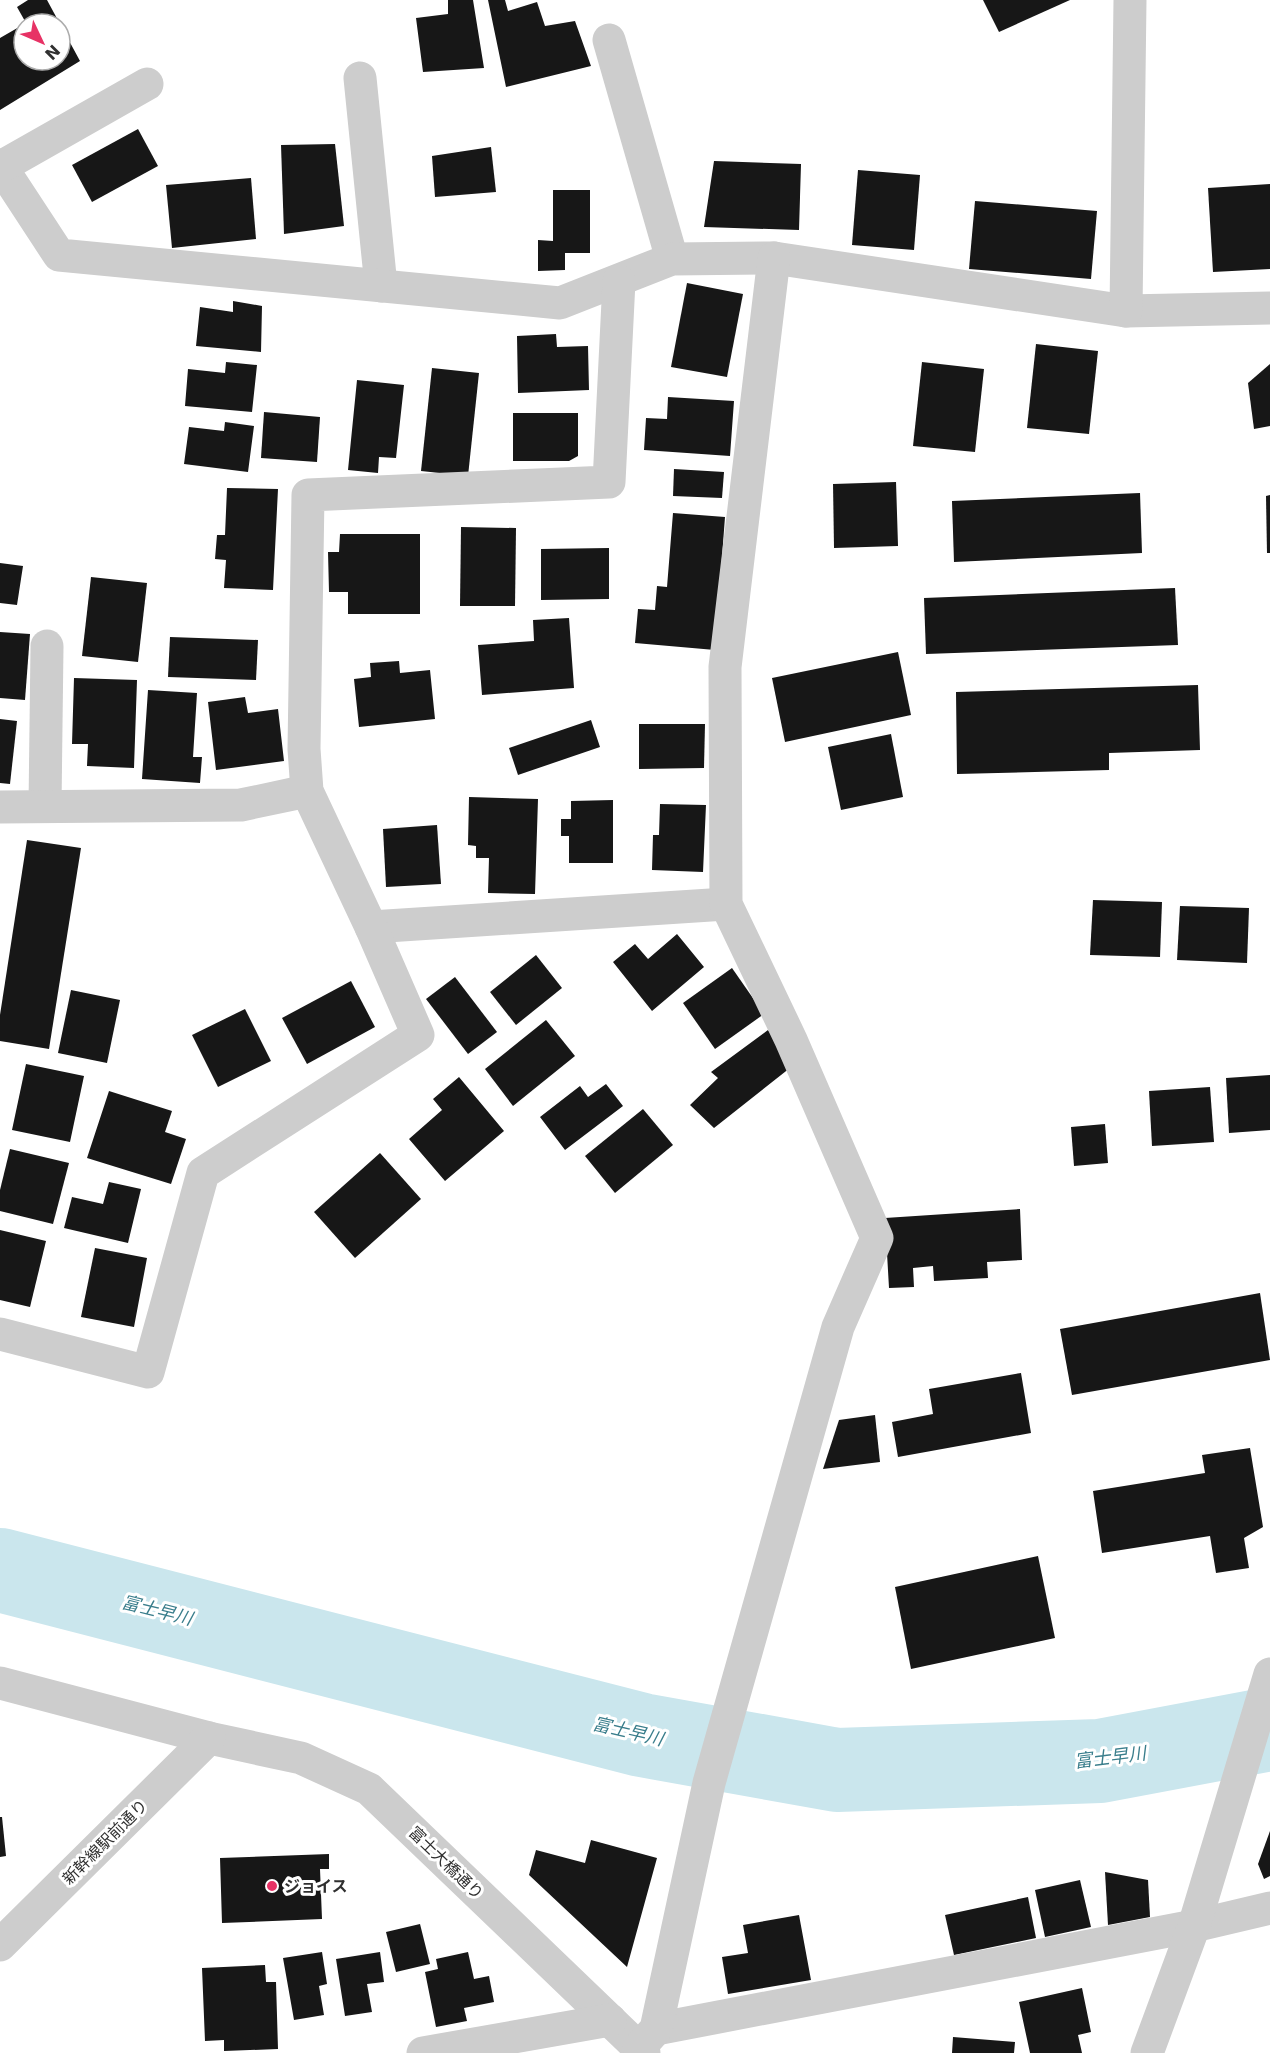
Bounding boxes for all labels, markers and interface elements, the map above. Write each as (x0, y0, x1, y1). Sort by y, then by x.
north arrow (12, 12, 72, 72)
text: N (41, 41, 64, 63)
water label: 富士早川 (120, 1591, 196, 1629)
water label: 富士早川 (591, 1713, 667, 1750)
water label: 富士早川 (1073, 1742, 1149, 1772)
street label: 新幹線駅前通り (59, 1796, 151, 1888)
street label: 富士大橋通り (405, 1823, 487, 1903)
place label: ジョイス (284, 1877, 348, 1896)
marker: ジョイス (265, 1879, 279, 1893)

